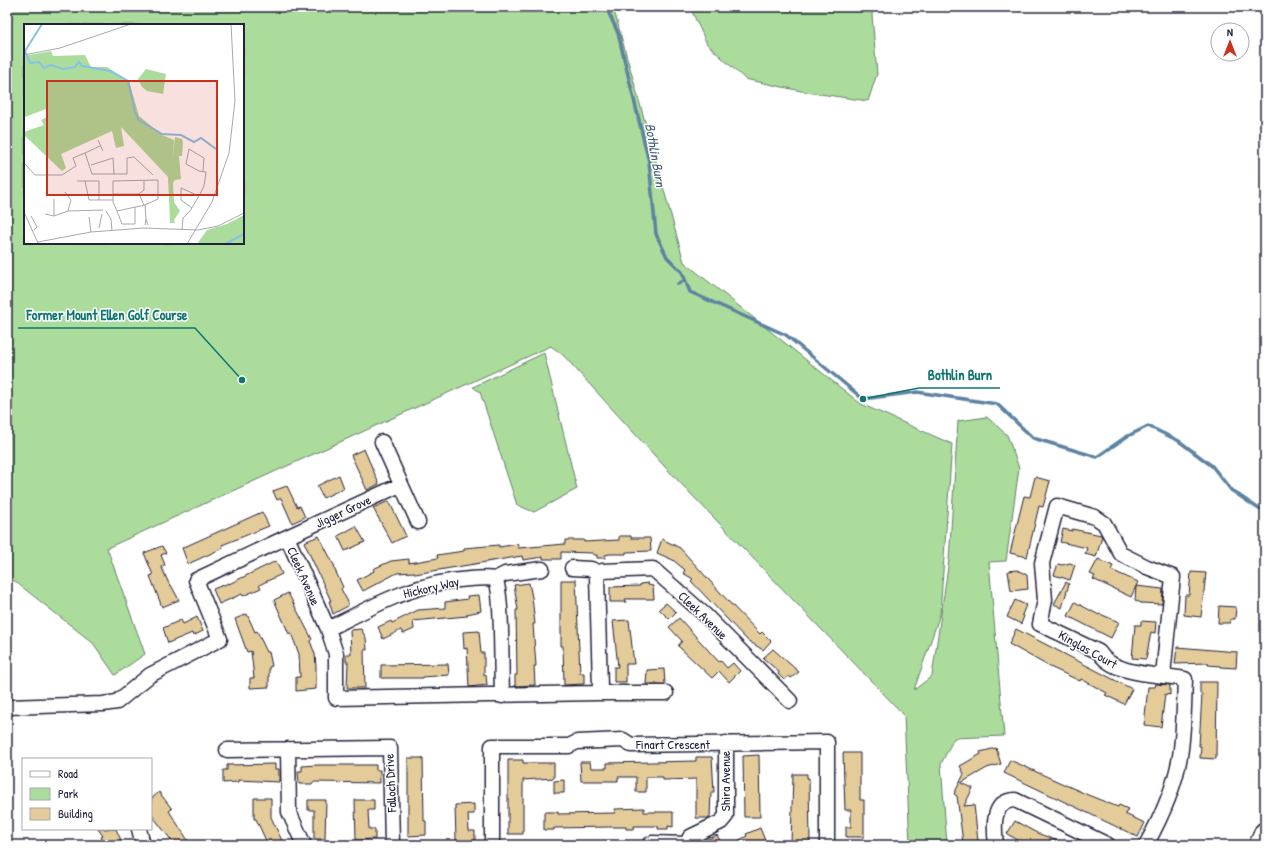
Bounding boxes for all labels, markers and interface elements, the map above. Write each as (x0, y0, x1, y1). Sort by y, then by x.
north arrow (1210, 22, 1250, 62)
inset map (24, 24, 244, 244)
text: N (1227, 25, 1233, 39)
water label: Bothlin Burn (641, 122, 671, 190)
callout: Former Mount Ellen Golf Course (18, 302, 195, 328)
text: Former Mount Ellen Golf Course (26, 305, 188, 324)
callout: Bothlin Burn (919, 362, 1000, 388)
text: Bothlin Burn (928, 365, 992, 384)
street label: Jigger Grove (312, 490, 374, 532)
street label: Cleek Avenue (283, 544, 325, 608)
street label: Hickory Way (401, 572, 461, 602)
street label: Cleek Avenue (674, 587, 732, 643)
street label: Kinglas Court (1055, 625, 1121, 673)
street label: Finart Crescent (635, 735, 711, 753)
street label: Shira Avenue (716, 751, 734, 811)
street label: Falloch Drive (379, 753, 401, 814)
legend (22, 758, 152, 830)
text: Road (58, 765, 78, 782)
text: Park (58, 785, 78, 802)
text: Building (58, 805, 93, 822)

